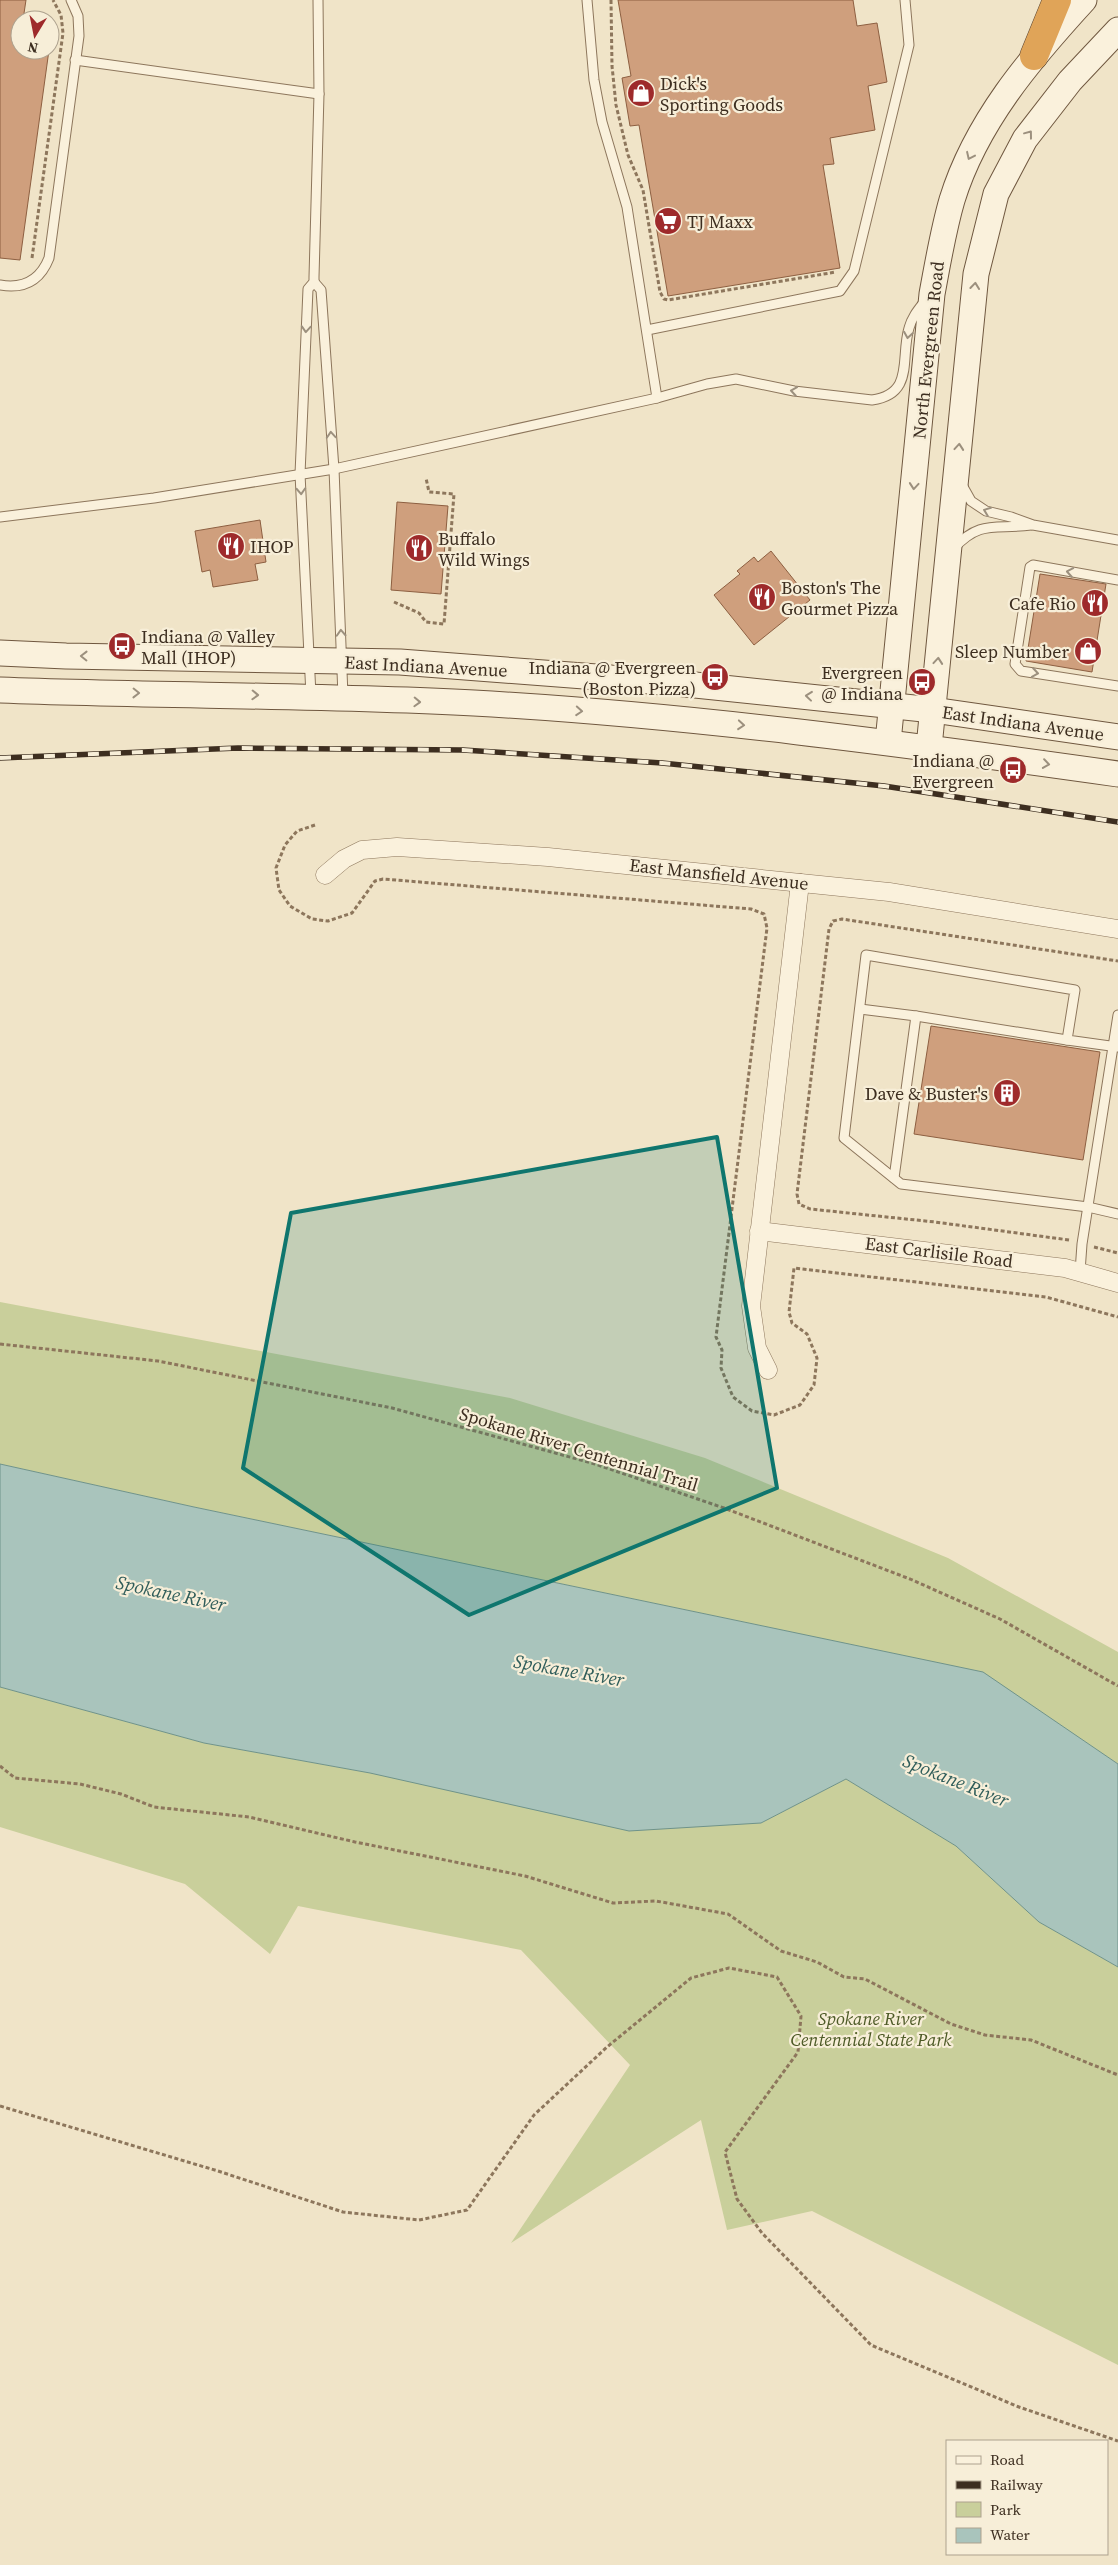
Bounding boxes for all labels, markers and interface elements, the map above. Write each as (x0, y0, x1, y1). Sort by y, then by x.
north arrow (10, 10, 60, 60)
text: N (26, 37, 40, 59)
place label: Dick's Sporting Goods (660, 71, 783, 117)
shop icon: Dick's Sporting Goods (626, 78, 656, 108)
one-way arrow (1023, 130, 1032, 140)
one-way arrow (966, 151, 977, 160)
supermarket icon: TJ Maxx (653, 206, 683, 236)
place label: TJ Maxx (687, 209, 753, 234)
street label: North Evergreen Road (906, 260, 950, 440)
one-way arrow (969, 281, 980, 289)
one-way arrow (300, 325, 311, 333)
one-way arrow (903, 331, 914, 339)
one-way arrow (790, 386, 799, 396)
one-way arrow (326, 431, 337, 439)
one-way arrow (954, 443, 965, 451)
one-way arrow (908, 483, 919, 491)
one-way arrow (295, 488, 306, 496)
one-way arrow (983, 507, 992, 517)
place label: Buffalo Wild Wings (438, 526, 530, 572)
restaurant icon: IHOP (216, 531, 246, 561)
restaurant icon: Buffalo Wild Wings (404, 533, 434, 563)
place label: IHOP (250, 534, 294, 559)
one-way arrow (1066, 567, 1074, 577)
place label: Boston's The Gourmet Pizza (781, 575, 899, 621)
restaurant icon: Boston's The Gourmet Pizza (747, 582, 777, 612)
restaurant icon: Cafe Rio (1080, 588, 1110, 618)
place label: Cafe Rio (1009, 591, 1076, 616)
place label: Indiana @ Valley Mall (IHOP) (141, 624, 276, 670)
one-way arrow (336, 628, 346, 636)
bus stop icon: Indiana @ Valley Mall (IHOP) (107, 631, 137, 661)
shop icon: Sleep Number (1073, 636, 1103, 666)
place label: Sleep Number (955, 639, 1069, 664)
street label: East Indiana Avenue (344, 649, 508, 683)
one-way arrow (79, 651, 87, 662)
place label: Indiana @ Evergreen (Boston Pizza) (528, 655, 696, 701)
one-way arrow (932, 657, 943, 665)
place label: Evergreen @ Indiana (821, 660, 904, 706)
bus stop icon: Indiana @ Evergreen (Boston Pizza) (700, 662, 730, 692)
bus stop icon: Evergreen @ Indiana (907, 667, 937, 697)
one-way arrow (1031, 667, 1039, 678)
one-way arrow (132, 688, 140, 698)
one-way arrow (251, 690, 259, 701)
one-way arrow (805, 691, 813, 702)
one-way arrow (413, 696, 421, 707)
street label: East Indiana Avenue (940, 699, 1106, 747)
one-way arrow (576, 705, 584, 716)
one-way arrow (737, 719, 745, 730)
place label: Indiana @ Evergreen (912, 748, 994, 794)
bus stop icon: Indiana @ Evergreen (998, 755, 1028, 785)
one-way arrow (1043, 758, 1051, 769)
street label: East Mansfield Avenue (628, 852, 810, 896)
building icon: Dave & Buster's (992, 1078, 1022, 1108)
place label: Dave & Buster's (865, 1081, 988, 1106)
street label: East Carlisile Road (863, 1231, 1015, 1273)
street label: Spokane River Centennial Trail (457, 1401, 701, 1497)
water label: Spokane River (114, 1569, 230, 1618)
water label: Spokane River (512, 1647, 628, 1693)
water label: Spokane River (899, 1747, 1014, 1814)
park label: Spokane River Centennial State Park (790, 2006, 952, 2052)
legend (946, 2440, 1108, 2555)
text: Road (990, 2449, 1024, 2470)
text: Railway (990, 2474, 1043, 2495)
text: Park (990, 2499, 1022, 2520)
text: Water (990, 2524, 1031, 2545)

